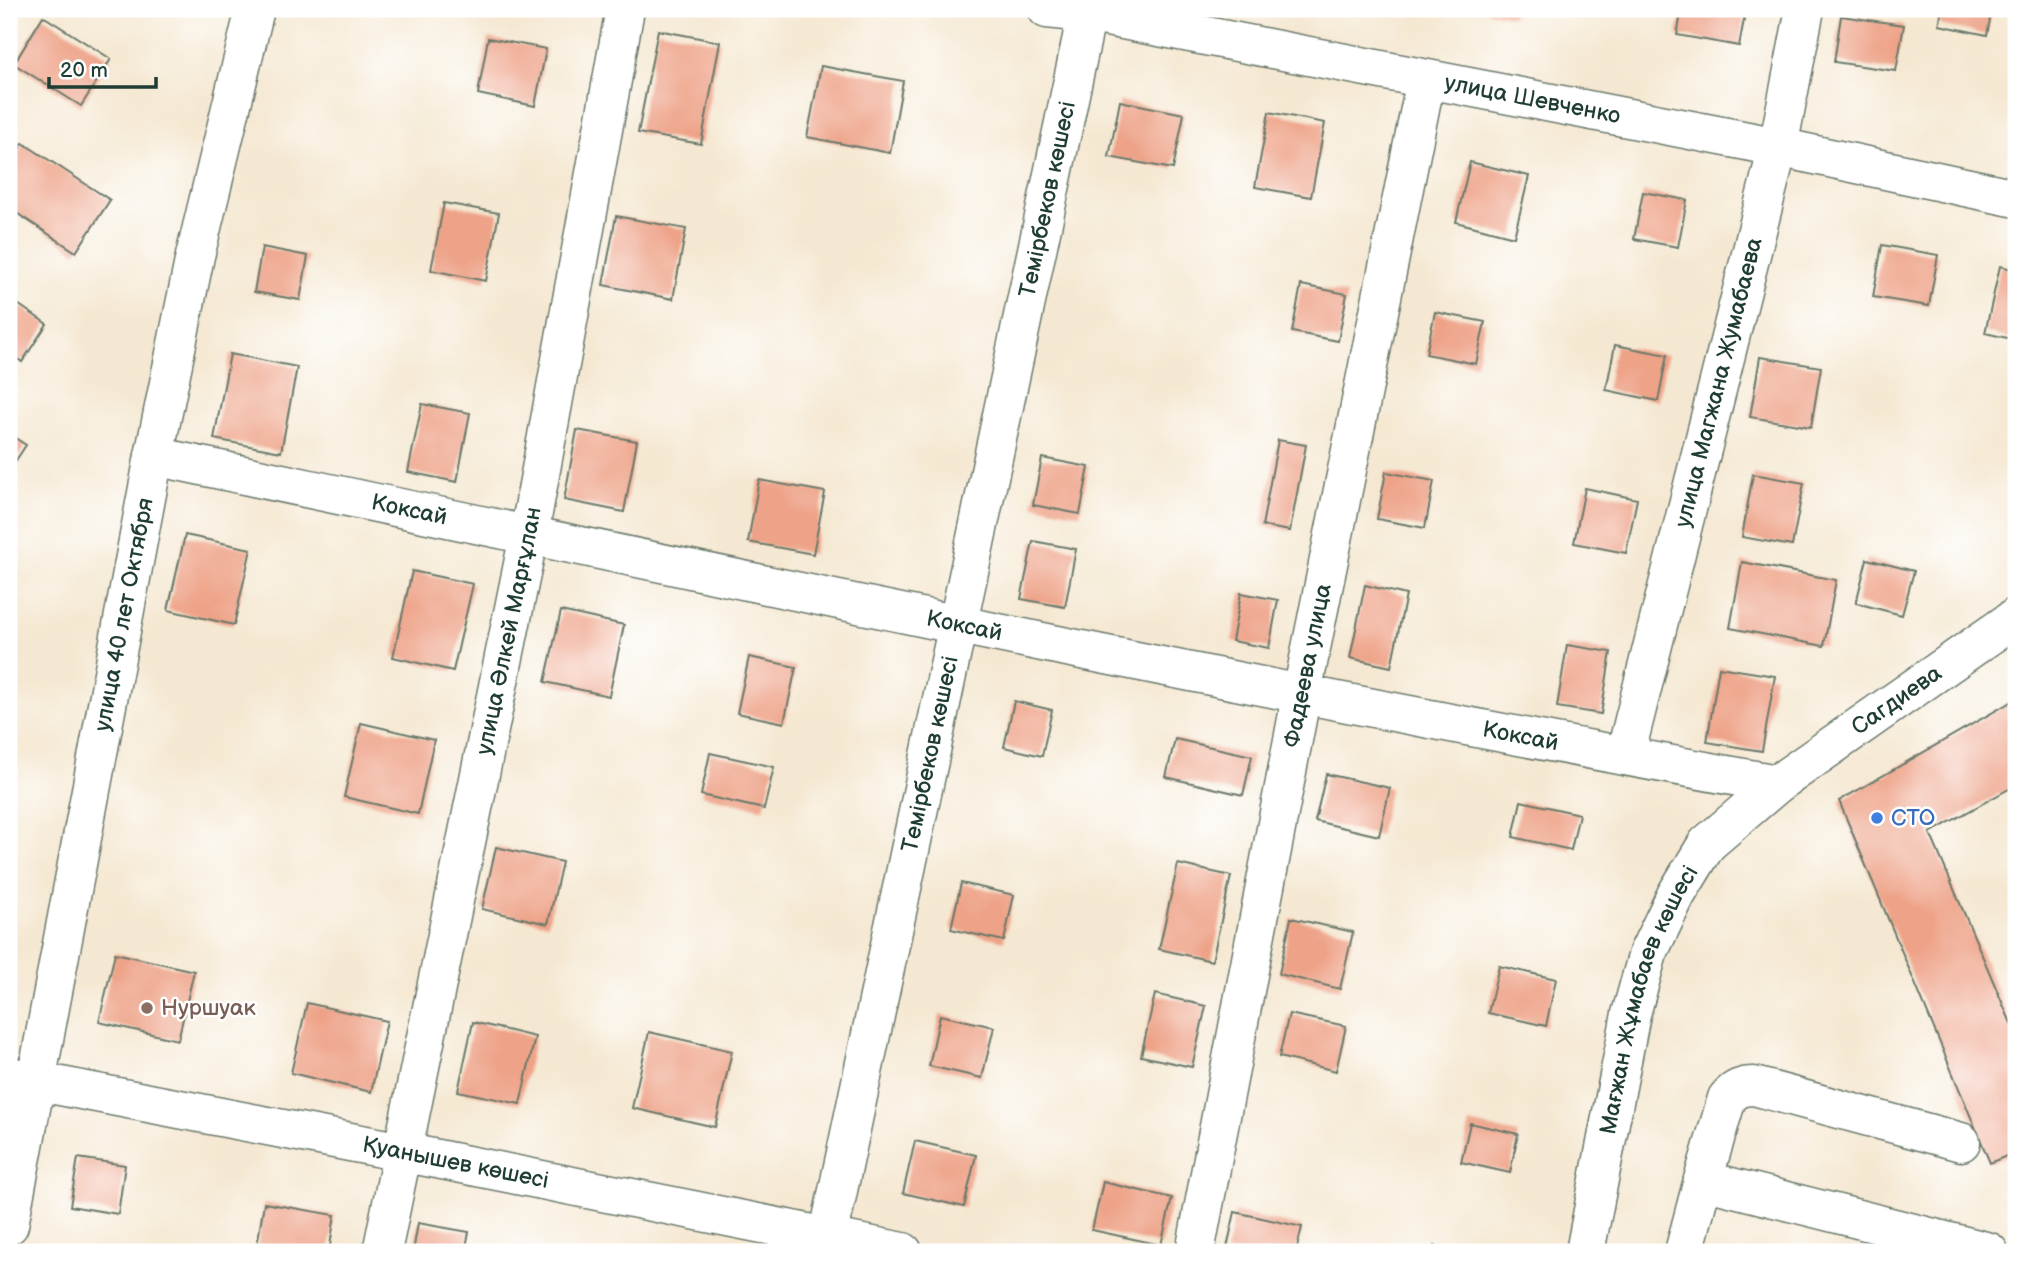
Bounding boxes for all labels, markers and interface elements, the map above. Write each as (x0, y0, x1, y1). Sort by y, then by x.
scale bar (49, 46, 156, 90)
text: 20 m (60, 58, 108, 83)
street label: улица Шевченко (1442, 69, 1623, 130)
street label: Темірбеков көшесі (1013, 99, 1082, 300)
street label: улица Магжана Жумабаева (1669, 234, 1769, 531)
street label: Коксай (369, 488, 450, 532)
street label: улица 40 лет Октября (88, 496, 160, 734)
street label: улица Әлкей Марғұлан (470, 505, 548, 757)
street label: Фадеева улица (1278, 581, 1338, 750)
street label: Коксай (924, 605, 1005, 647)
street label: Темірбеков көшесі (896, 653, 965, 855)
street label: Сагдиева (1846, 659, 1947, 741)
street label: Коксай (1480, 715, 1561, 757)
place label: СТО (1891, 804, 1935, 832)
marker: СТО (1869, 810, 1885, 826)
street label: Мағжан Жұмабаев көшесі (1594, 860, 1705, 1137)
place label: Нуршуак (161, 994, 257, 1022)
marker: Нуршуак (139, 1000, 155, 1016)
street label: Қуанышев көшесі (360, 1131, 551, 1195)

